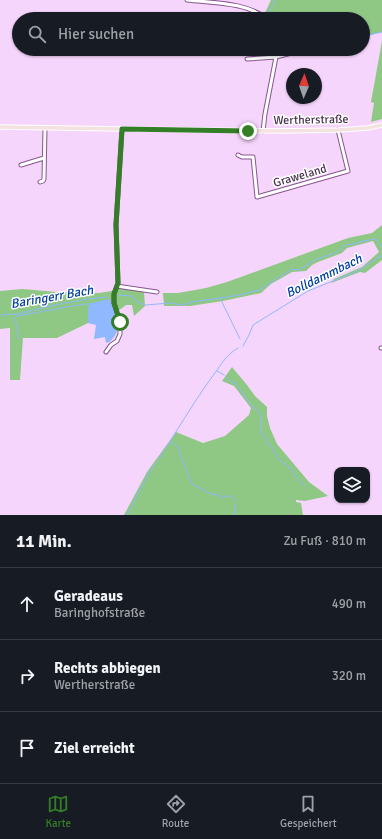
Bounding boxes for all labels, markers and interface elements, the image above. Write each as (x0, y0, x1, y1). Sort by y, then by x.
search box (12, 12, 370, 56)
icon: search (26, 23, 48, 45)
text: Hier suchen (58, 25, 134, 43)
north arrow (286, 68, 322, 104)
street label: Wertherstraße (273, 112, 349, 128)
route end (239, 122, 257, 140)
street label: Graweland (271, 161, 329, 191)
water label: Bolldammbach (283, 250, 366, 301)
water label: Baringerr Bach (9, 282, 95, 312)
route start (111, 313, 129, 331)
map controls (334, 467, 370, 503)
button: layers (334, 467, 370, 503)
text: 11 Min. (16, 531, 72, 552)
text: Zu Fuß · 810 m (283, 533, 366, 549)
text: Geradeaus (54, 587, 123, 605)
icon: ahead (16, 593, 38, 615)
text: 490 m (332, 596, 366, 612)
text: Baringhofstraße (54, 605, 145, 621)
text: Rechts abbiegen (54, 659, 161, 677)
icon: right (16, 665, 38, 687)
text: 320 m (332, 668, 366, 684)
text: Wertherstraße (54, 677, 135, 693)
icon: arrive (16, 737, 38, 759)
text: Ziel erreicht (54, 739, 135, 757)
tab: Karte (45, 793, 71, 830)
tab: Route (162, 793, 189, 830)
tab: Gespeichert (280, 793, 337, 830)

